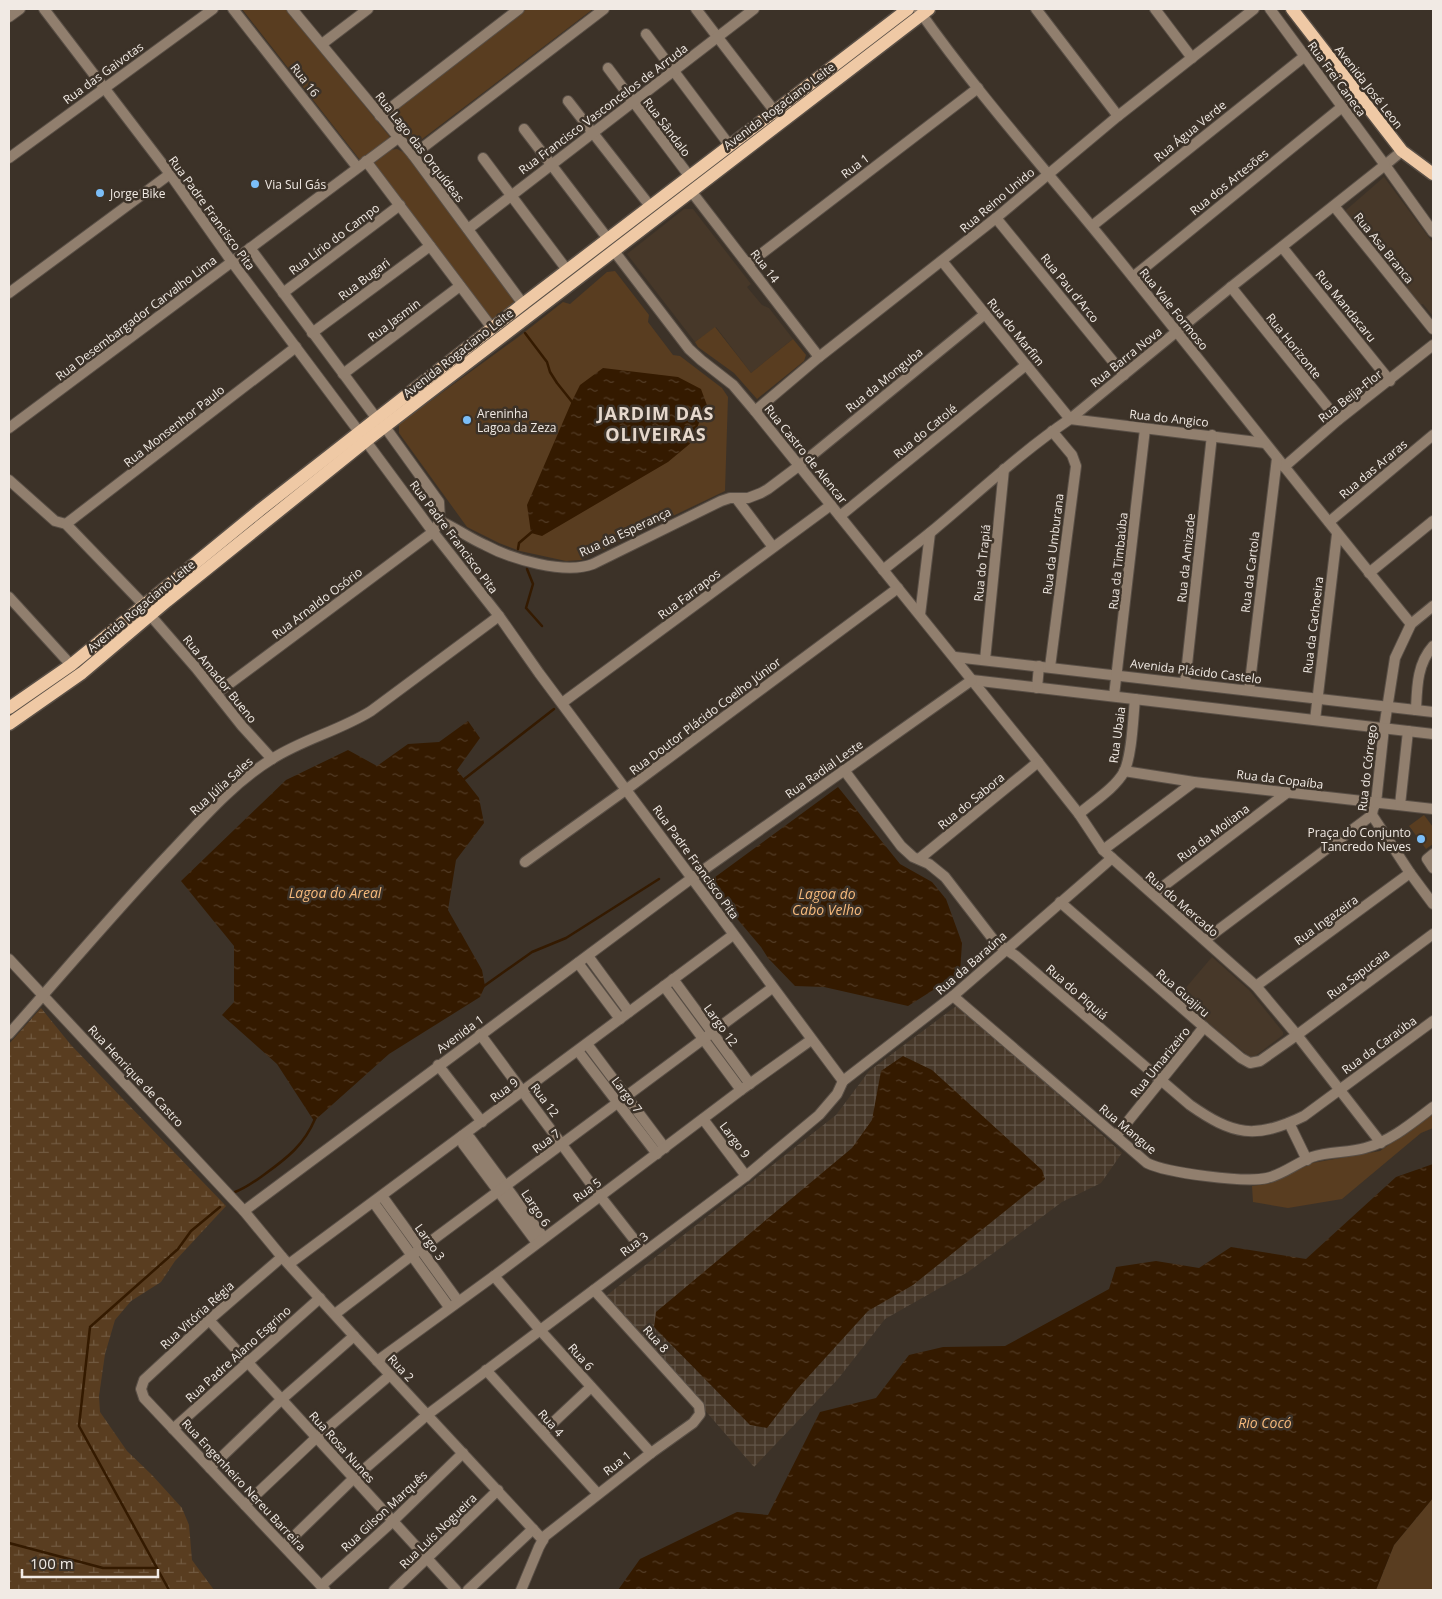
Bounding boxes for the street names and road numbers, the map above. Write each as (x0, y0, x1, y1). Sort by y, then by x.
street label: Rua das Gaivotas (59, 38, 147, 108)
street label: Rua Frei Caneca (1304, 38, 1370, 120)
street label: Rua Francisco Vasconcelos de Arruda (515, 40, 691, 178)
street label: Avenida José Leon (1331, 42, 1407, 132)
street label: Avenida Rogaciano Leite (720, 58, 839, 154)
street label: Rua 16 (287, 60, 324, 100)
street label: Rua Lago das Orquídeas (372, 88, 469, 206)
street label: Rua Sândalo (639, 94, 695, 160)
street label: Rua Água Verde (1150, 96, 1230, 166)
street label: Rua dos Artesões (1186, 145, 1272, 219)
street label: Rua 1 (837, 150, 873, 182)
street label: Rua Padre Francisco Pita (165, 152, 259, 274)
street label: Rua Reino Unido (956, 164, 1038, 236)
street label: Rua Lírio do Campo (285, 199, 383, 279)
street label: Rua Asa Branca (1350, 209, 1418, 287)
street label: Rua 14 (747, 246, 784, 286)
street label: Rua Pau d'Arco (1037, 250, 1103, 326)
street label: Rua Desembargador Carvalho Lima (52, 252, 220, 384)
street label: Rua Bugari (335, 254, 393, 304)
street label: Rua Vale Formoso (1136, 264, 1212, 354)
street label: Rua Mandacaru (1312, 266, 1380, 346)
street label: Rua do Marfim (983, 294, 1049, 370)
street label: Rua Jasmin (364, 295, 424, 345)
street label: Avenida Rogaciano Leite (399, 304, 517, 402)
street label: Rua Horizonte (1262, 310, 1326, 383)
street label: Rua Barra Nova (1087, 323, 1165, 391)
street label: Rua da Monguba (842, 344, 926, 416)
street label: Rua Beija-Flor (1314, 366, 1386, 426)
street label: Rua Monsenhor Paulo (120, 381, 228, 471)
street label: Rua do Catolé (889, 400, 961, 462)
street label: Rua Castro de Alencar (761, 401, 851, 507)
street label: Rua do Angico (1128, 405, 1210, 431)
street label: Rua das Araras (1335, 435, 1411, 502)
street label: Rua Padre Francisco Pita (406, 477, 502, 597)
street label: Rua da Umburana (1038, 492, 1068, 596)
street label: Rua da Esperança (576, 503, 674, 561)
street label: Rua da Timbaúba (1104, 511, 1132, 611)
street label: Rua da Amizade (1173, 512, 1199, 604)
street label: Rua do Trapiá (969, 524, 995, 602)
street label: Rua da Cartola (1237, 530, 1263, 614)
street label: Avenida Rogaciano Leite (84, 556, 199, 656)
street label: Rua Arnaldo Osório (268, 563, 366, 643)
street label: Rua Farrapos (654, 565, 724, 623)
street label: Rua da Cachoeira (1299, 576, 1327, 674)
street label: Rua Amador Bueno (179, 631, 261, 727)
street label: Rua Doutor Plácido Coelho Júnior (626, 653, 784, 779)
street label: Avenida Plácido Castelo (1129, 654, 1263, 688)
street label: Rua Ubaia (1105, 706, 1129, 764)
street label: Rua do Córrego (1353, 724, 1381, 812)
street label: Rua Radial Leste (782, 736, 867, 802)
street label: Rua Júlia Sales (186, 753, 257, 819)
street label: Rua da Copaíba (1236, 765, 1324, 793)
street label: Rua do Sabora (934, 769, 1008, 833)
street label: Rua da Moliana (1173, 800, 1253, 866)
street label: Rua Padre Francisco Pita (649, 801, 743, 923)
street label: Rua do Mercado (1142, 868, 1222, 940)
street label: Rua Ingazeira (1290, 891, 1362, 949)
street label: Rua da Baraúna (932, 927, 1010, 999)
street label: Rua Sapucaia (1323, 945, 1393, 1003)
street label: Rua do Piquiá (1042, 960, 1112, 1024)
street label: Rua Guajiru (1153, 965, 1213, 1021)
street label: Largo 12 (700, 1000, 742, 1050)
street label: Avenida 1 (433, 1011, 487, 1057)
street label: Rua da Caraúba (1338, 1012, 1420, 1078)
street label: Rua Henrique de Castro (84, 1021, 188, 1131)
street label: Rua Umarizeiro (1126, 1023, 1194, 1101)
street label: Largo 7 (608, 1073, 646, 1117)
street label: Rua 9 (486, 1074, 522, 1106)
street label: Rua 12 (527, 1080, 563, 1121)
street label: Rua Mangue (1096, 1100, 1160, 1158)
street label: Largo 9 (716, 1118, 754, 1162)
street label: Rua 7 (528, 1125, 564, 1157)
street label: Rua 5 (569, 1174, 605, 1206)
street label: Largo 6 (517, 1186, 555, 1230)
street label: Largo 3 (411, 1220, 449, 1264)
street label: Rua 3 (616, 1228, 652, 1260)
street label: Rua Vitória Régia (156, 1277, 238, 1353)
street label: Rua Padre Alano Esgrino (181, 1302, 295, 1406)
street label: Rua 8 (639, 1322, 673, 1356)
street label: Rua 6 (564, 1340, 598, 1374)
street label: Rua 2 (384, 1351, 418, 1385)
street label: Rua 4 (534, 1406, 568, 1440)
street label: Rua Rosa Nunes (305, 1408, 379, 1487)
street label: Rua Engenheiro Nereu Barreira (178, 1415, 310, 1555)
street label: Rua 1 (599, 1447, 635, 1479)
street label: Rua Gilson Marquês (337, 1466, 431, 1556)
street label: Rua Luís Nogueira (396, 1490, 480, 1572)

